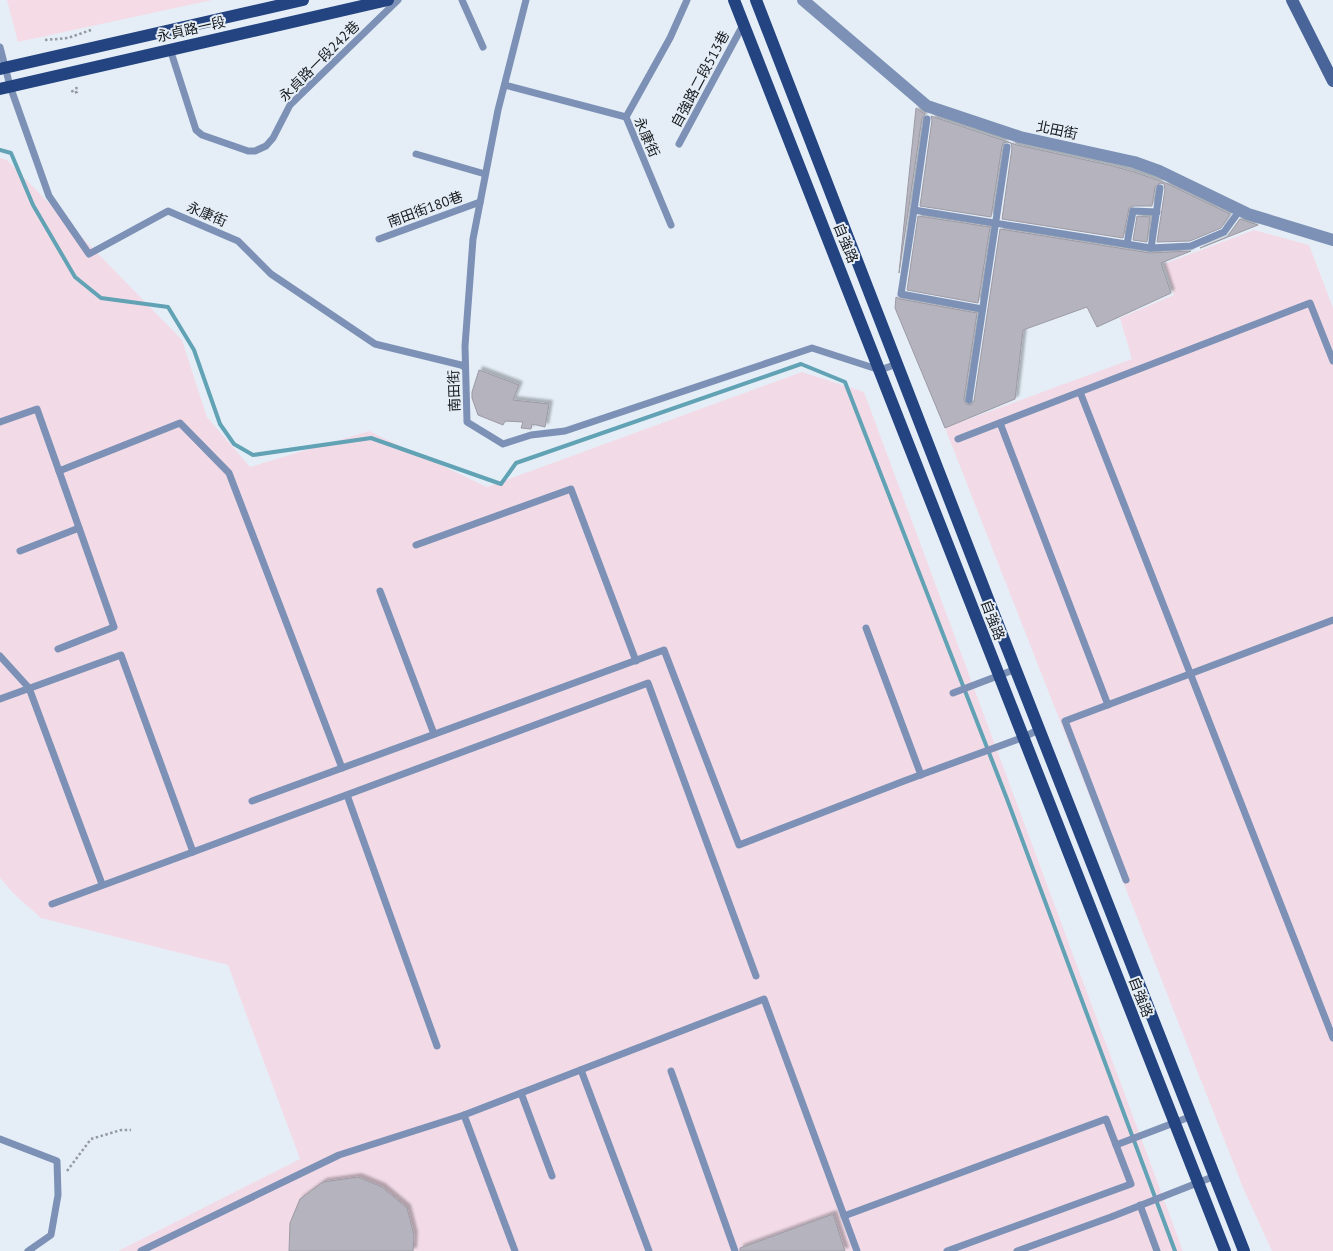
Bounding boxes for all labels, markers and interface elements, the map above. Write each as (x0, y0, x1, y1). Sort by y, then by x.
street label: 永貞路一段 (155, 12, 227, 46)
street label: 永貞路一段242巷 (275, 17, 363, 105)
street label: 自強路二段513巷 (667, 28, 733, 130)
street label: 永康街 (630, 114, 664, 160)
street label: 北田街 (1035, 117, 1079, 143)
street label: 南田街180巷 (385, 187, 465, 231)
street label: 永康街 (184, 198, 230, 230)
street label: 自強路 (830, 220, 862, 266)
street label: 南田街 (444, 370, 464, 412)
street label: 自強路 (977, 597, 1009, 643)
street label: 自強路 (1125, 974, 1157, 1020)

